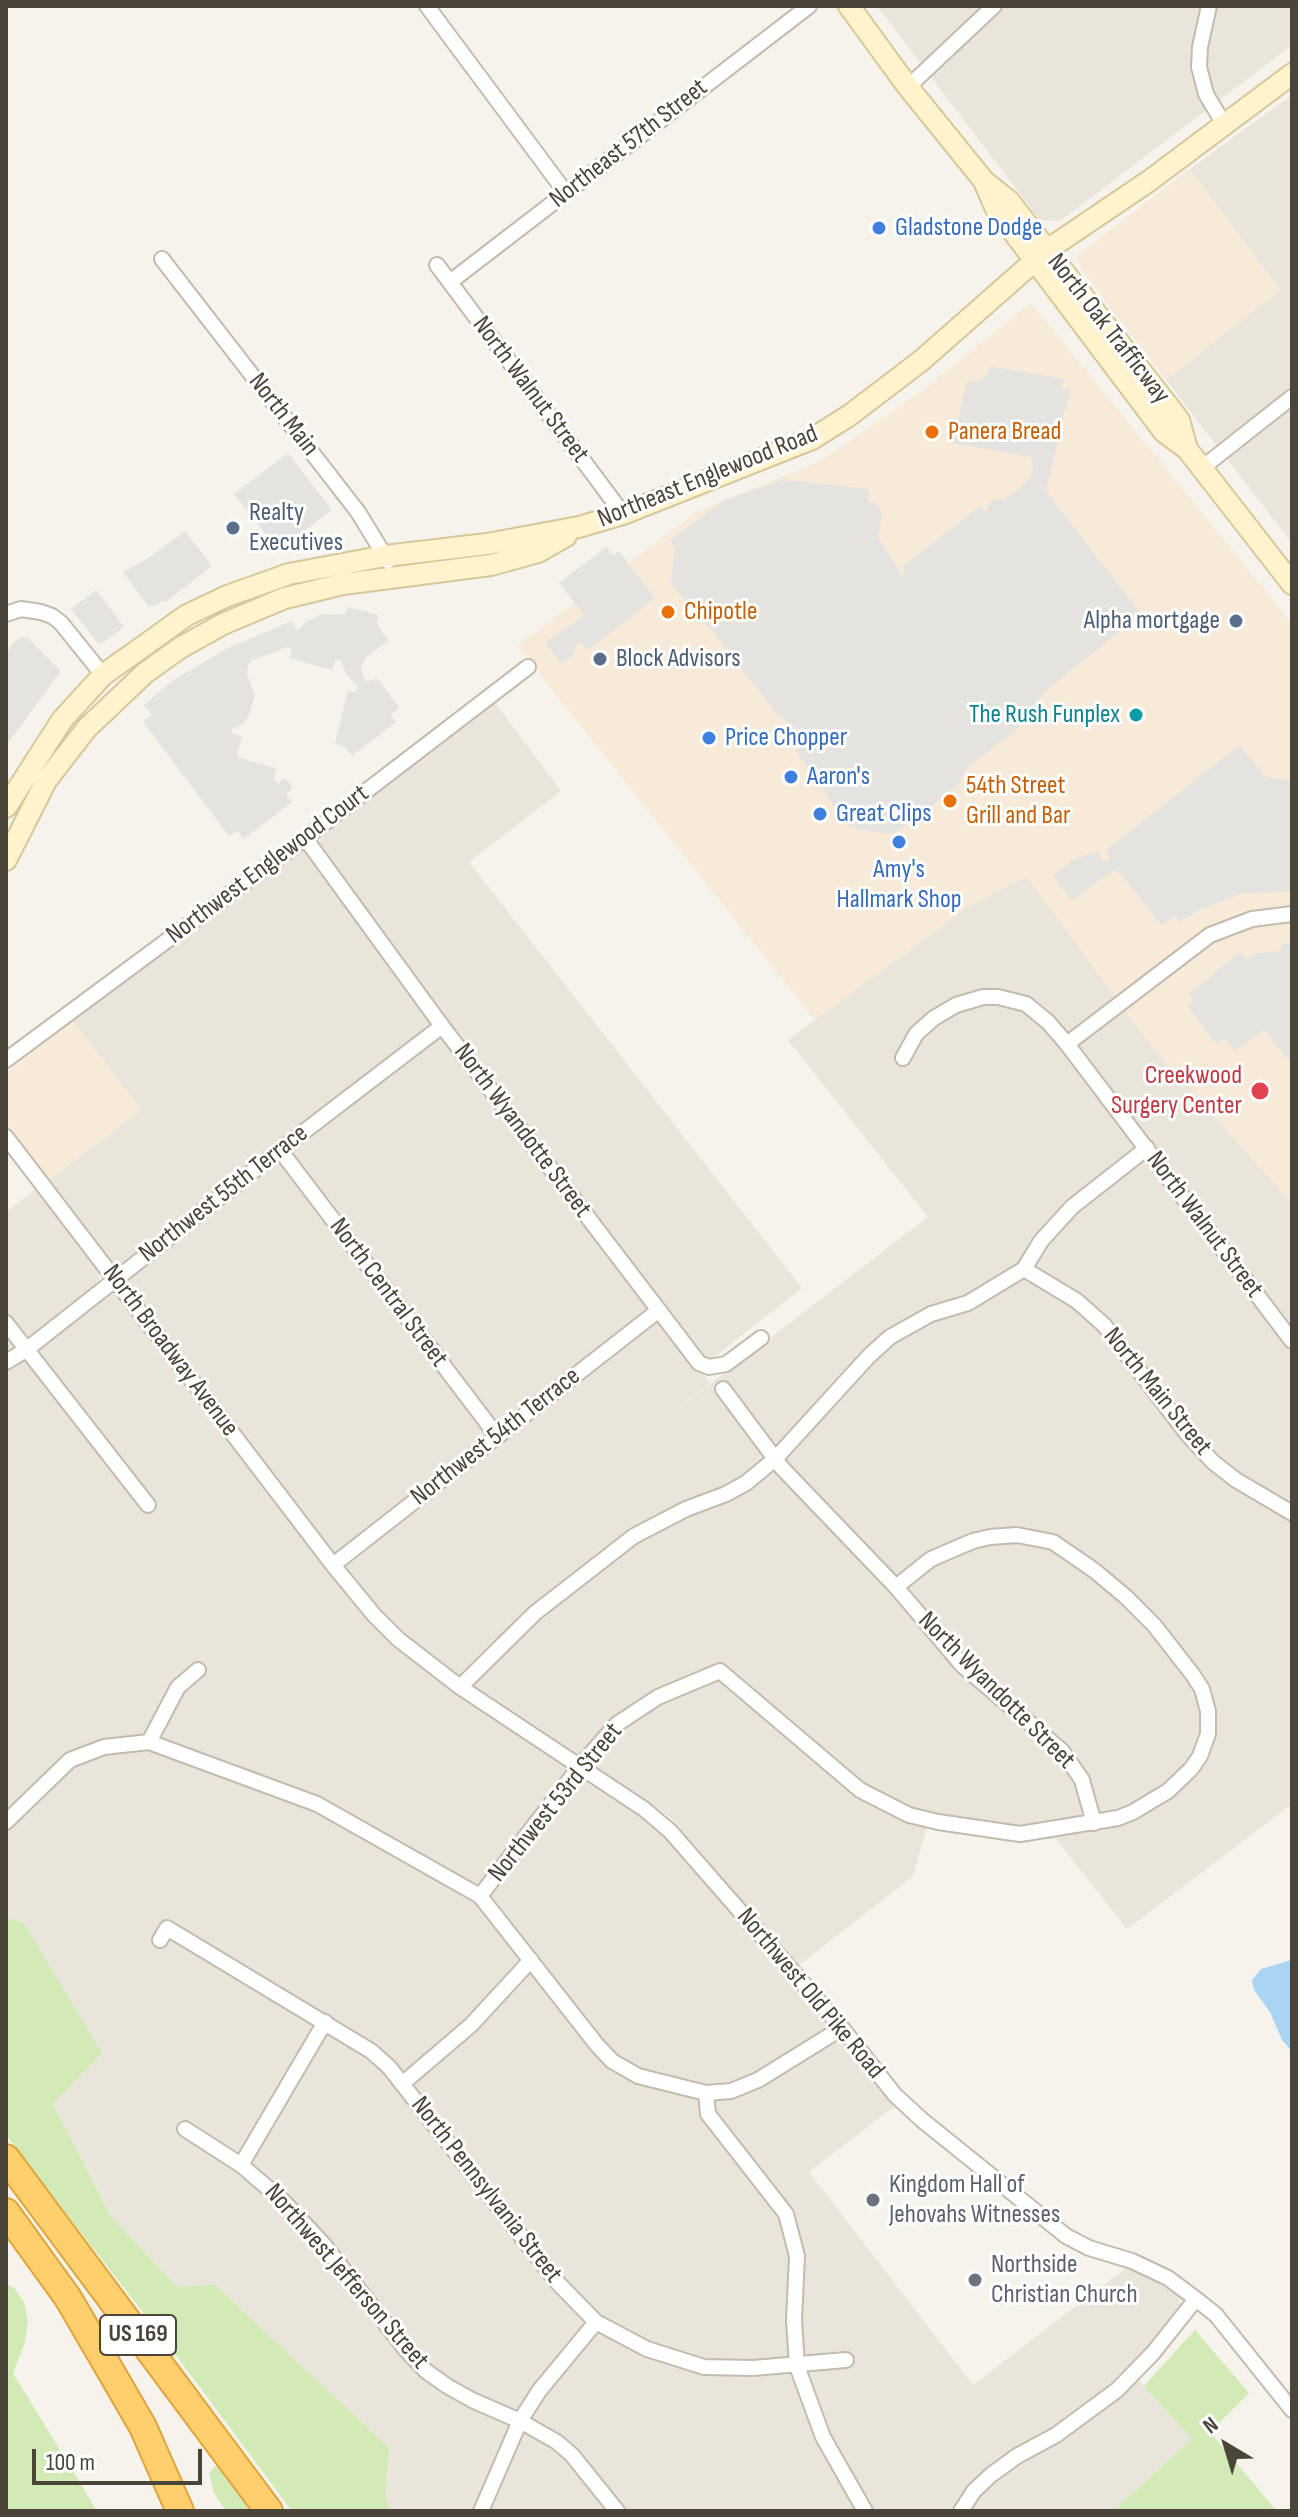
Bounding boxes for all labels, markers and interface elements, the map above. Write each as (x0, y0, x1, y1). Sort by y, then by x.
street label: Northeast 57th Street (544, 73, 714, 215)
place label: Gladstone Dodge (895, 212, 1042, 244)
marker: Gladstone Dodge (870, 219, 888, 237)
street label: North Oak Trafficway (1040, 248, 1176, 410)
street label: North Walnut Street (465, 311, 595, 469)
street label: North Main (241, 367, 325, 463)
place label: Panera Bread (948, 416, 1061, 448)
street label: Northeast Englewood Road (593, 419, 823, 535)
marker: Panera Bread (923, 423, 941, 441)
place label: Realty Executives (249, 497, 343, 558)
marker: Realty Executives (224, 519, 242, 537)
place label: Chipotle (684, 596, 757, 628)
marker: Chipotle (659, 603, 677, 621)
place label: Alpha mortgage (1084, 605, 1220, 637)
marker: Alpha mortgage (1227, 612, 1245, 630)
place label: Block Advisors (616, 643, 741, 675)
marker: Block Advisors (591, 650, 609, 668)
place label: The Rush Funplex (969, 699, 1120, 731)
marker: The Rush Funplex (1127, 706, 1145, 724)
place label: Price Chopper (725, 722, 847, 754)
marker: Price Chopper (700, 729, 718, 747)
place label: Aaron's (807, 761, 870, 793)
marker: Aaron's (782, 768, 800, 786)
place label: 54th Street Grill and Bar (966, 770, 1070, 832)
street label: Northwest Englewood Court (161, 779, 375, 951)
marker: 54th Street Grill and Bar (941, 792, 959, 810)
place label: Great Clips (836, 798, 932, 830)
marker: Great Clips (811, 805, 829, 823)
marker: Amy's Hallmark Shop (890, 833, 908, 851)
place label: Amy's Hallmark Shop (837, 854, 961, 916)
street label: North Wyandotte Street (447, 1038, 597, 1224)
place label: Creekwood Surgery Center (1111, 1060, 1242, 1122)
marker: Creekwood Surgery Center (1249, 1080, 1271, 1102)
street label: Northwest 55th Terrace (133, 1118, 315, 1270)
street label: North Walnut Street (1139, 1146, 1269, 1304)
street label: North Central Street (322, 1213, 454, 1373)
street label: North Broadway Avenue (95, 1259, 245, 1443)
street label: North Main Street (1096, 1322, 1218, 1462)
street label: Northwest 54th Terrace (405, 1361, 587, 1513)
street label: North Wyandotte Street (911, 1606, 1081, 1776)
street label: Northwest 53rd Street (482, 1717, 630, 1889)
street label: Northwest Old Pike Road (730, 1902, 890, 2086)
street label: North Pennsylvania Street (404, 2091, 568, 2289)
place label: Kingdom Hall of Jehovahs Witnesses (889, 2169, 1060, 2230)
street label: Northwest Jefferson Street (257, 2178, 435, 2376)
marker: Kingdom Hall of Jehovahs Witnesses (864, 2191, 882, 2209)
place label: Northside Christian Church (991, 2249, 1138, 2310)
marker: Northside Christian Church (966, 2271, 984, 2289)
road number: US 169 (100, 2315, 176, 2355)
north arrow (1186, 2405, 1266, 2485)
text: N (1198, 2411, 1224, 2440)
scale bar (36, 2433, 206, 2483)
text: 100 m (46, 2448, 95, 2477)

